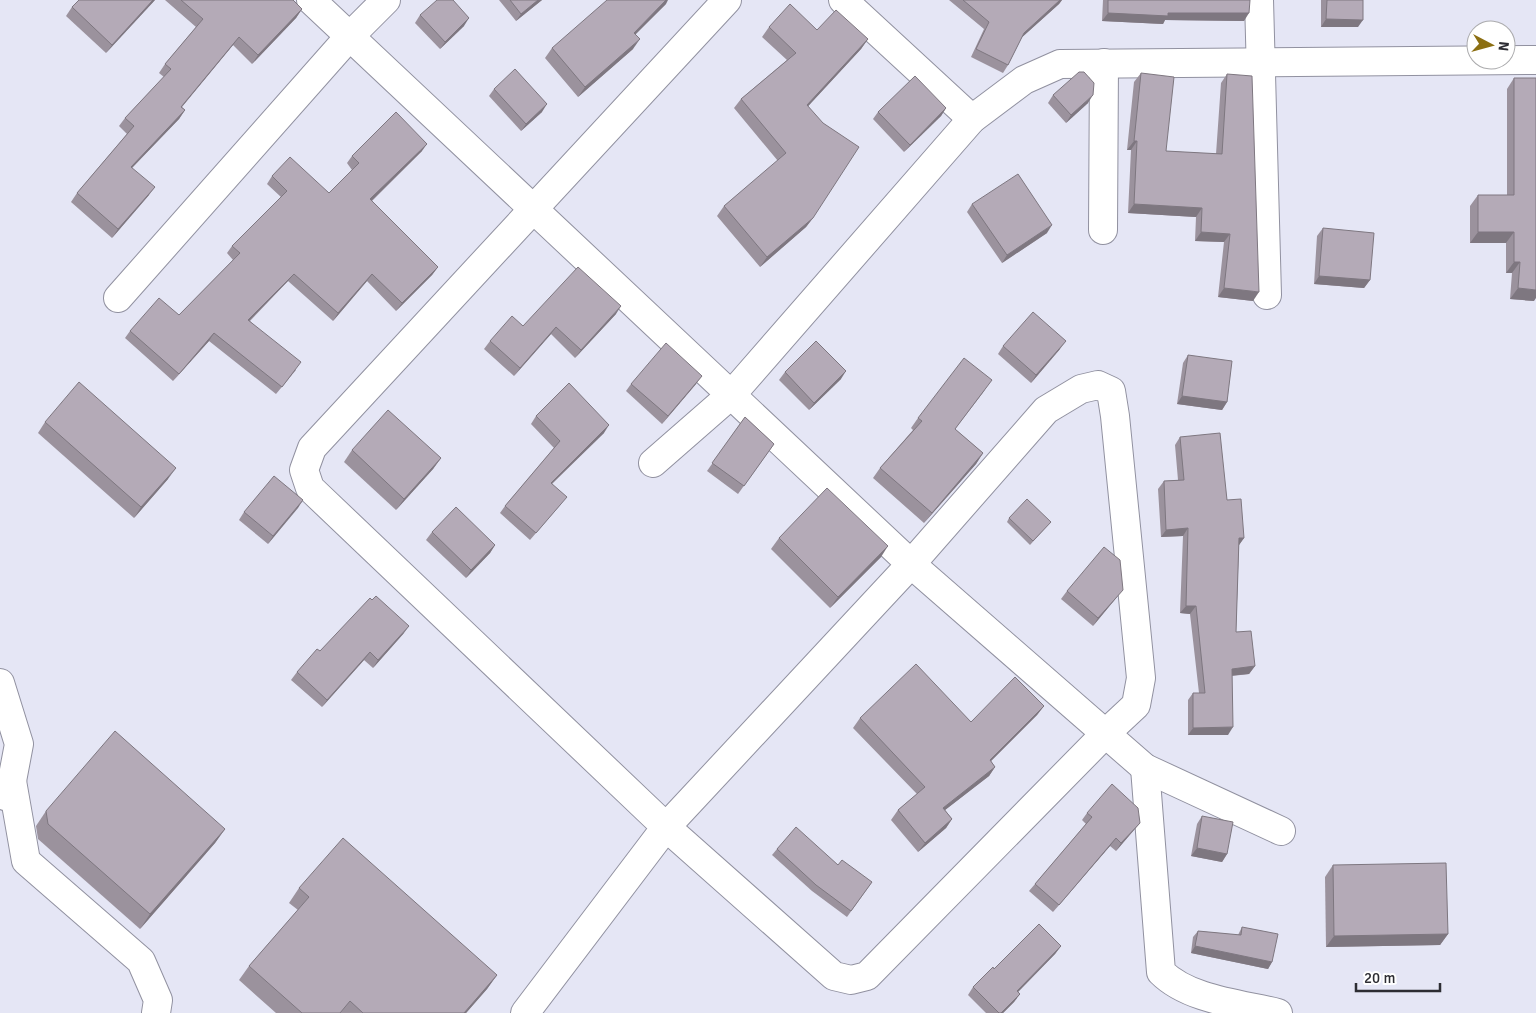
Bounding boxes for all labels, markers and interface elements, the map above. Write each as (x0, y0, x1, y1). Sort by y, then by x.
north arrow (1466, 20, 1516, 70)
text: N (1494, 41, 1512, 52)
scale bar (1356, 960, 1440, 992)
text: 20 m (1364, 969, 1395, 987)

